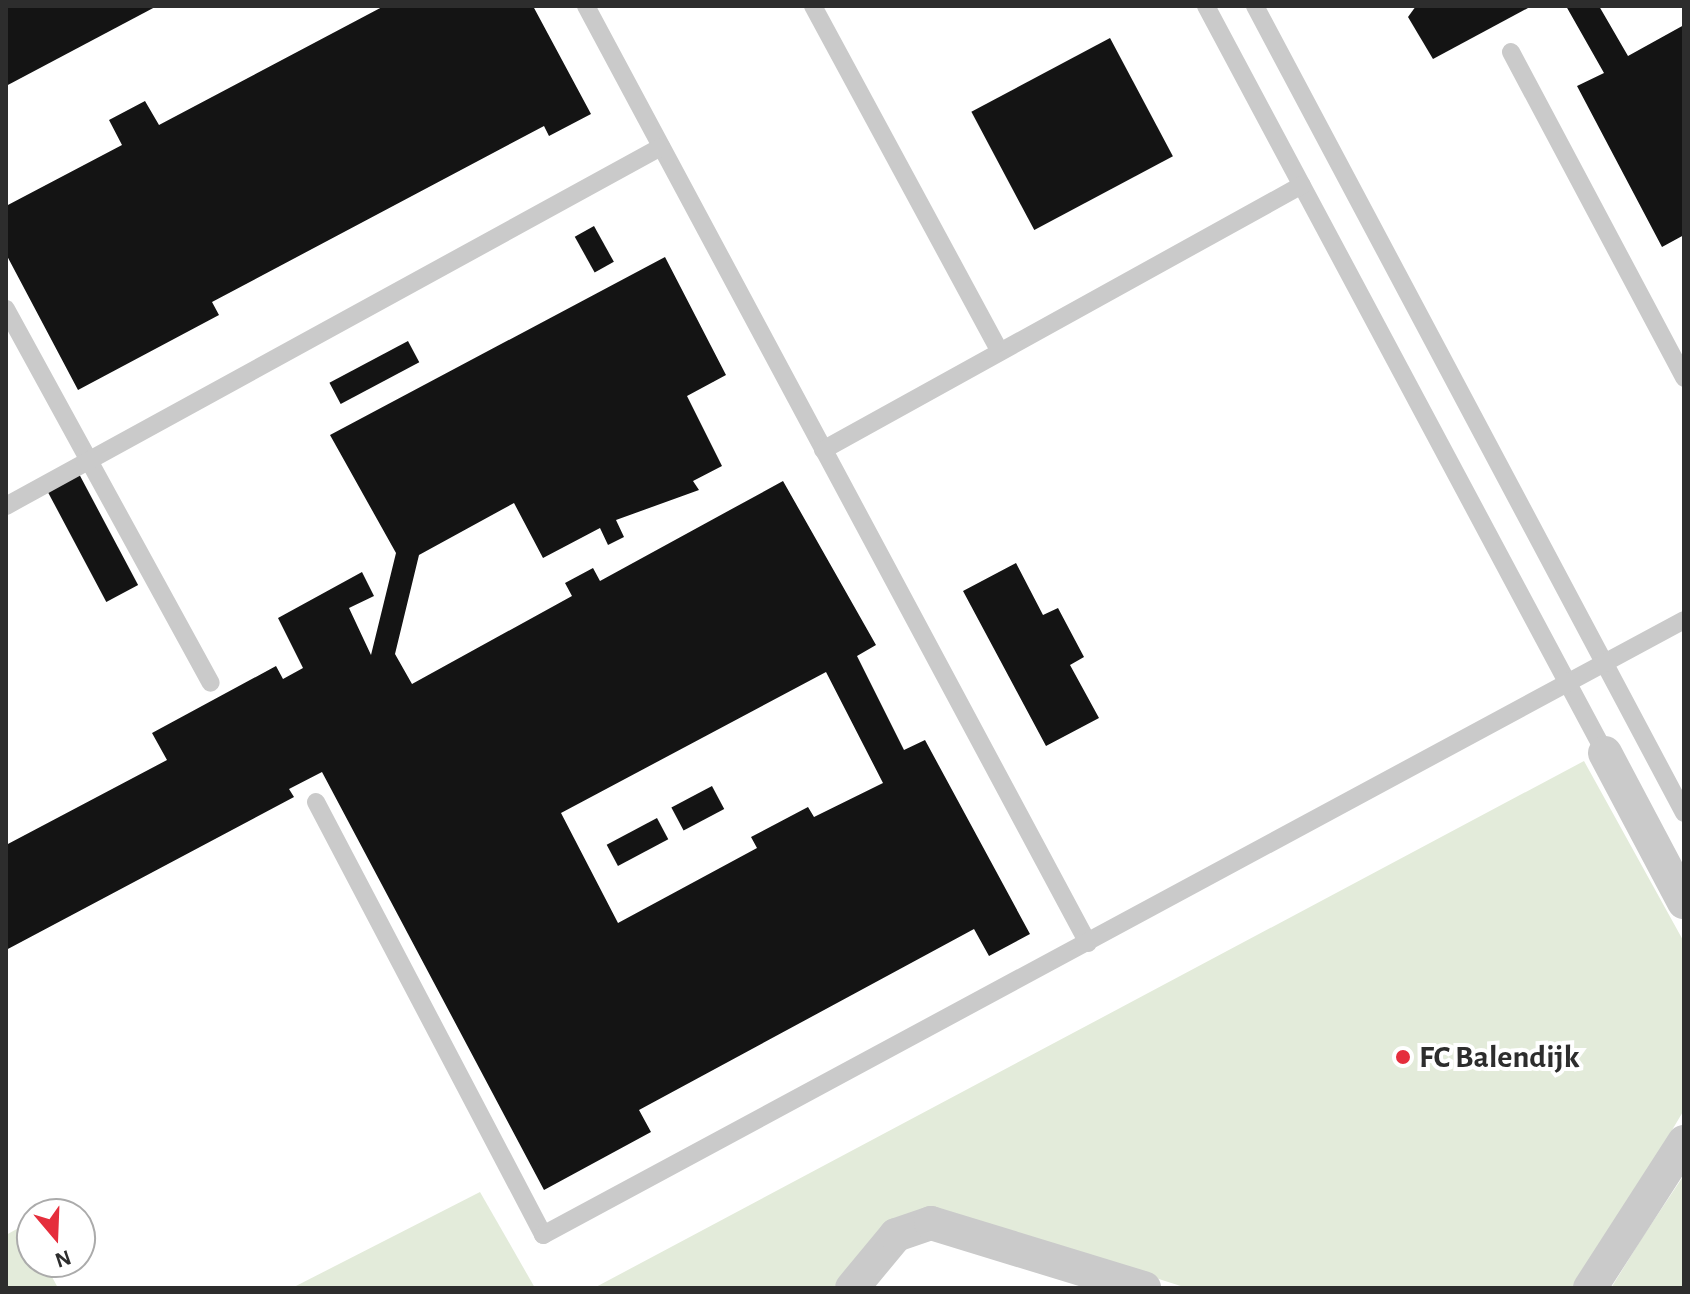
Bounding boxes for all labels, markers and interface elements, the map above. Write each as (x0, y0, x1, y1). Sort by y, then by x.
place label: FC Balendijk (1419, 1038, 1579, 1076)
marker: FC Balendijk (1394, 1048, 1412, 1066)
north arrow (16, 1198, 96, 1278)
text: N (52, 1246, 74, 1272)

